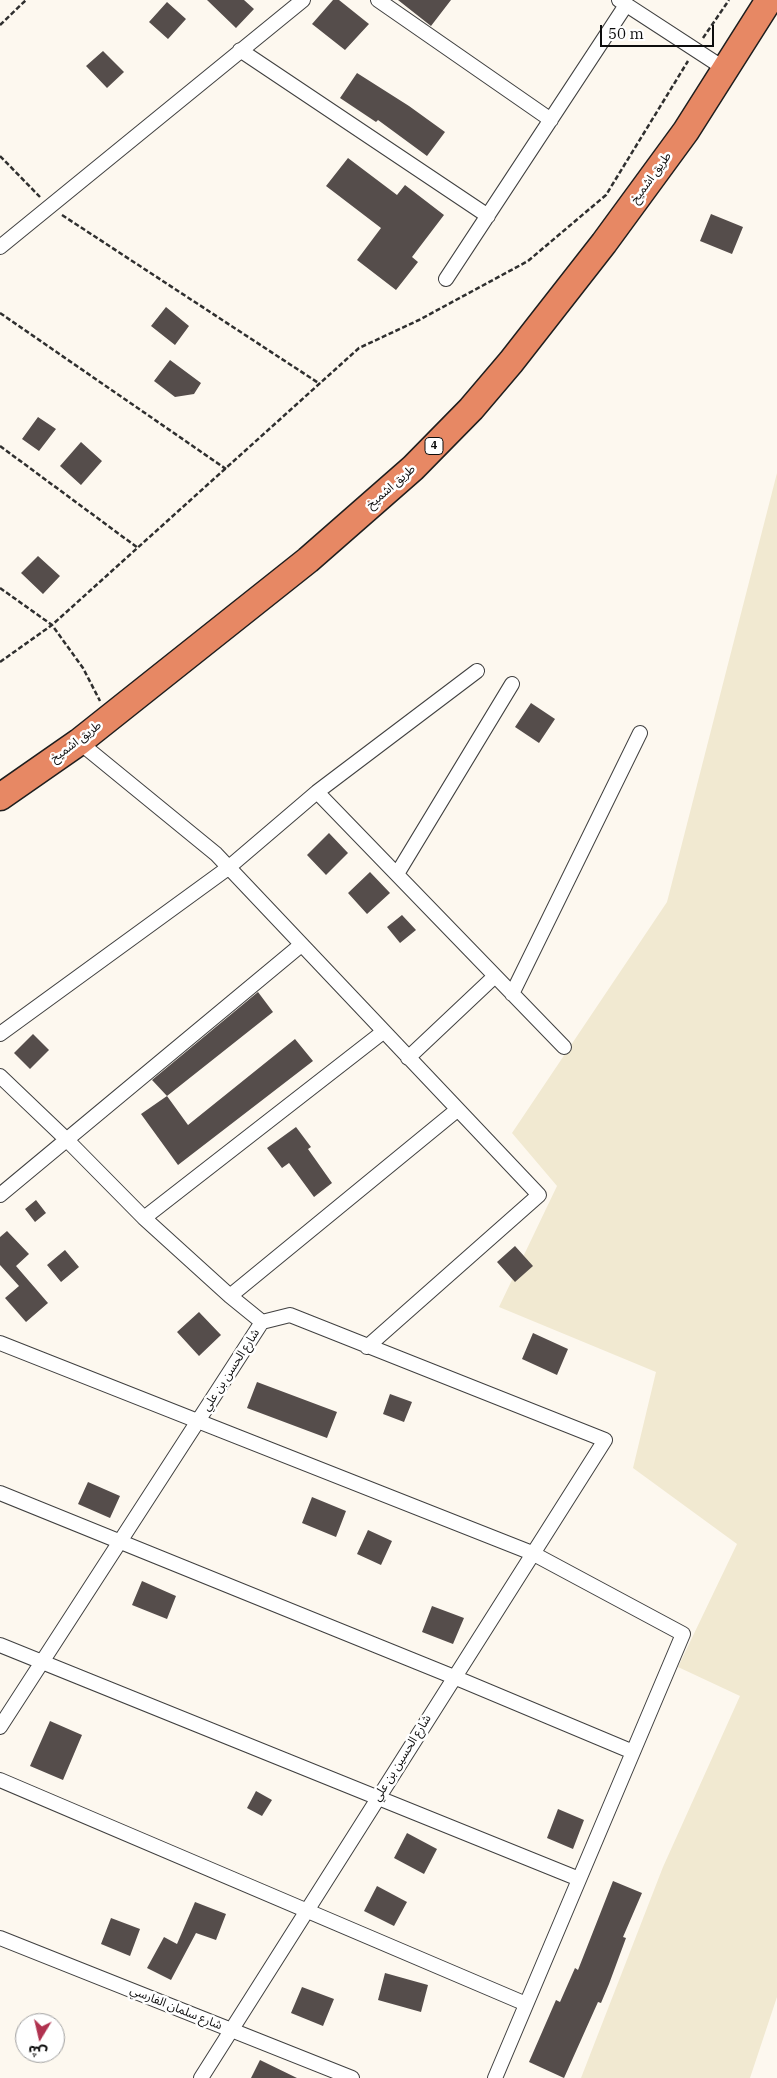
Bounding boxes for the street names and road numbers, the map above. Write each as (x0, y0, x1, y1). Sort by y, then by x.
street label: طريق اشميخ (628, 149, 674, 207)
road number: 4 (425, 438, 443, 454)
street label: طريق اشميخ (364, 462, 418, 512)
street label: طريق اشميخ (48, 718, 104, 766)
street label: شارع الحسن بن علي (199, 1326, 263, 1414)
street label: شارع الحسين بن علي (370, 1712, 434, 1804)
street label: شارع سلمان الفارسي (128, 1983, 224, 2033)

